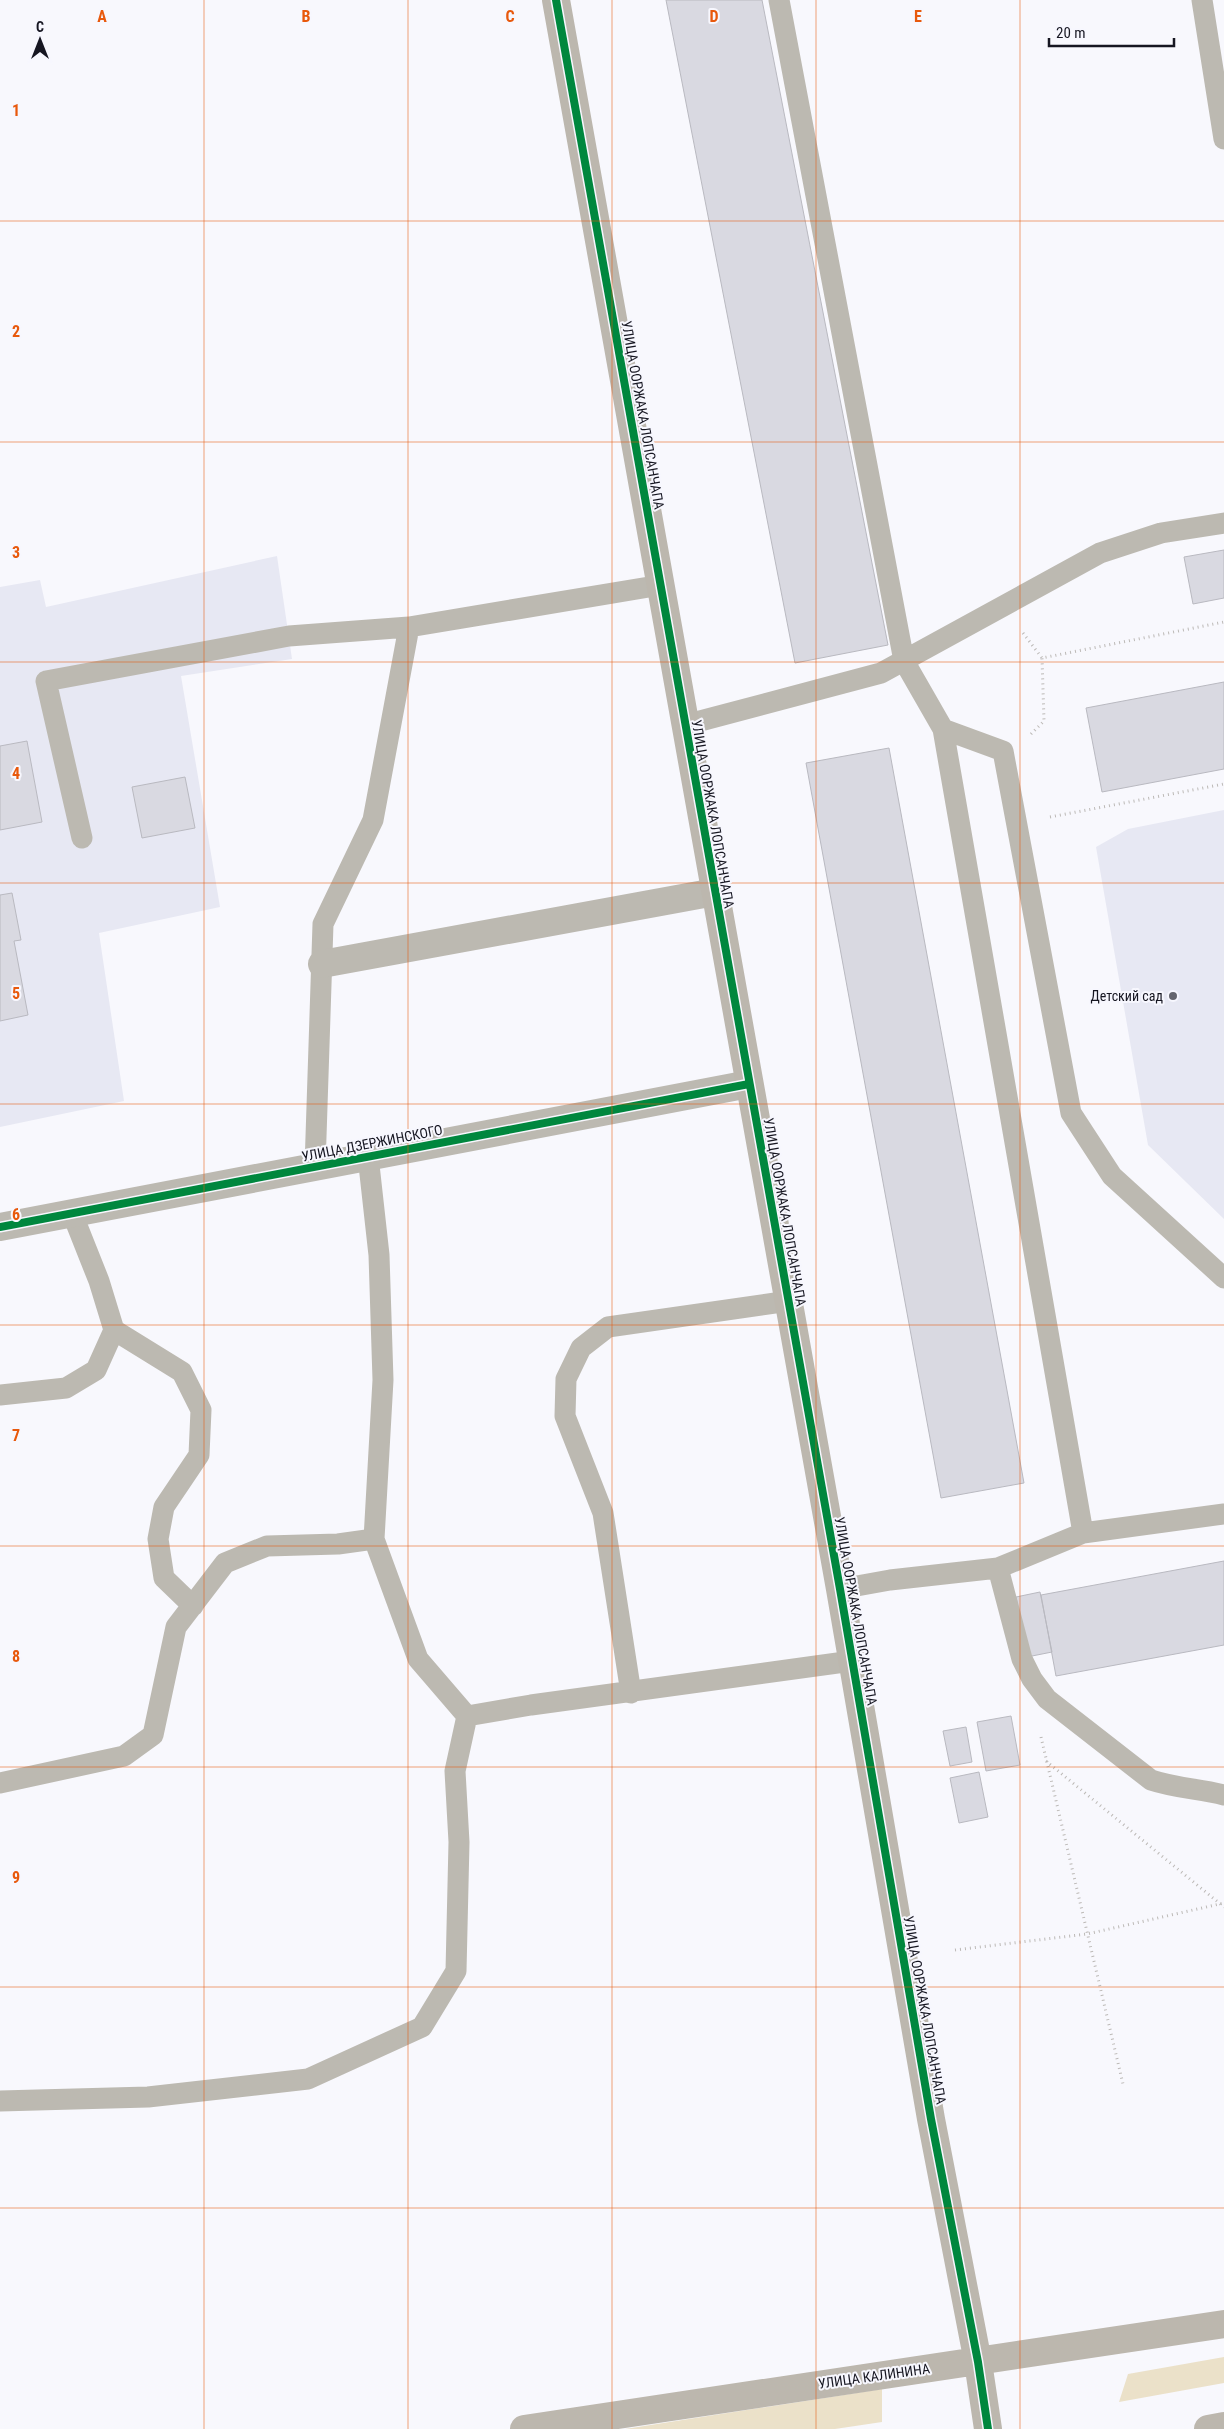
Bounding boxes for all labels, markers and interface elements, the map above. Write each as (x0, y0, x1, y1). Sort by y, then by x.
text: A (97, 7, 107, 26)
text: B (302, 7, 311, 26)
text: C (505, 7, 515, 26)
text: D (709, 7, 719, 26)
text: E (914, 7, 922, 26)
north arrow (15, 15, 65, 65)
scale bar (1049, 15, 1174, 47)
text: С (36, 19, 44, 35)
text: 20 m (1056, 24, 1086, 42)
text: 1 (12, 101, 20, 120)
street label: УЛИЦА ООРЖАКА ЛОПСАНЧАПА (619, 319, 667, 511)
text: 2 (12, 322, 20, 341)
text: 3 (12, 543, 20, 562)
street label: УЛИЦА ООРЖАКА ЛОПСАНЧАПА (689, 718, 737, 910)
text: 4 (12, 764, 20, 783)
text: 5 (12, 984, 20, 1003)
place label: Детский сад (1091, 988, 1163, 1004)
marker: Детский сад (1167, 990, 1179, 1002)
street label: УЛИЦА ООРЖАКА ЛОПСАНЧАПА (761, 1116, 809, 1308)
street label: УЛИЦА ДЗЕРЖИНСКОГО (300, 1121, 444, 1165)
text: 6 (12, 1205, 20, 1224)
text: 7 (12, 1426, 20, 1445)
street label: УЛИЦА ООРЖАКА ЛОПСАНЧАПА (832, 1515, 880, 1707)
text: 8 (12, 1647, 20, 1666)
text: 9 (12, 1868, 20, 1887)
street label: УЛИЦА ООРЖАКА ЛОПСАНЧАПА (901, 1914, 949, 2106)
street label: УЛИЦА КАЛИНИНА (817, 2360, 931, 2392)

